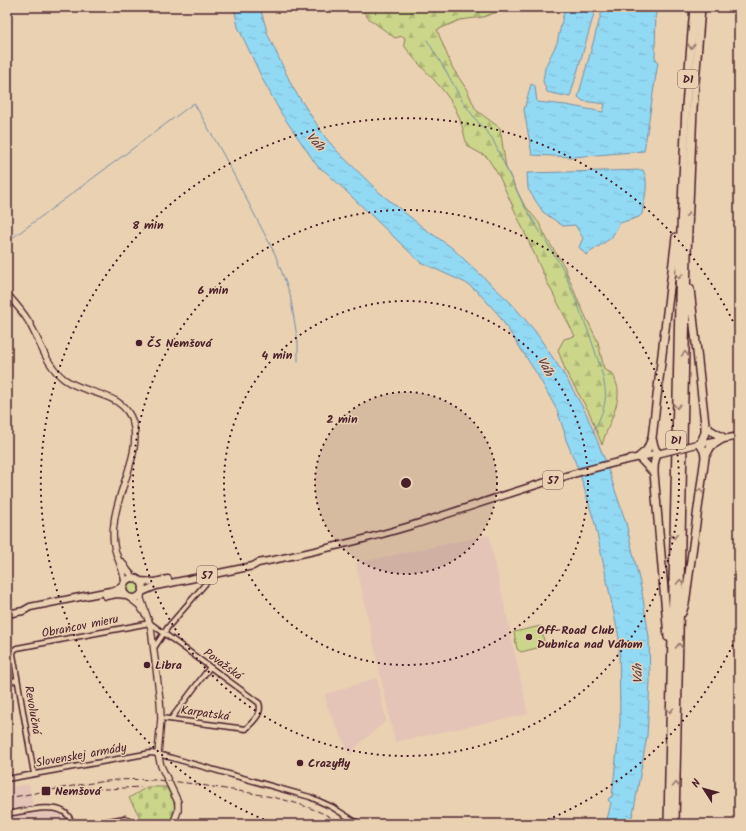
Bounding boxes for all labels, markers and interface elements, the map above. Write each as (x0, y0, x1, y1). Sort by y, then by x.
one-way arrow (686, 43, 695, 49)
road number: D1 (678, 70, 698, 88)
water label: Váh (300, 128, 330, 157)
one-way arrow (684, 212, 693, 218)
text: 8 min (132, 216, 164, 235)
one-way arrow (675, 273, 684, 279)
text: 6 min (198, 281, 229, 300)
place label: ČS Nemšová (147, 334, 213, 353)
marker: ČS Nemšová (134, 338, 144, 348)
text: 4 min (262, 346, 293, 365)
one-way arrow (681, 351, 689, 357)
water label: Váh (531, 353, 559, 381)
one-way arrow (673, 403, 681, 409)
text: 2 min (326, 410, 358, 429)
road number: D1 (666, 431, 686, 449)
road number: 57 (543, 471, 563, 489)
centre of rings (399, 476, 413, 490)
one-way arrow (695, 488, 704, 494)
one-way arrow (670, 533, 678, 539)
road number: 57 (197, 566, 217, 584)
one-way arrow (676, 579, 684, 585)
street label: Obrancov mieru (40, 610, 120, 643)
place label: Off-Road Club Dubnica nad Váhom (537, 621, 643, 654)
marker: Off-Road Club Dubnica nad Váhom (524, 632, 534, 642)
one-way arrow (675, 643, 683, 649)
street label: Považská (199, 644, 247, 686)
place label: Libra (155, 656, 182, 675)
marker: Libra (142, 660, 152, 670)
water label: Váh (628, 663, 649, 684)
street label: Revolučná (19, 684, 46, 737)
street label: Karpatská (179, 701, 232, 727)
one-way arrow (666, 707, 674, 713)
street label: Slovenskej armády (34, 738, 128, 773)
place label: Crazyfly (308, 754, 351, 773)
marker: Crazyfly (295, 758, 305, 768)
north arrow (684, 769, 724, 809)
text: N (687, 776, 706, 792)
place label: Nemšová (55, 782, 102, 801)
one-way arrow (672, 782, 680, 788)
marker: Nemšová (40, 785, 52, 797)

